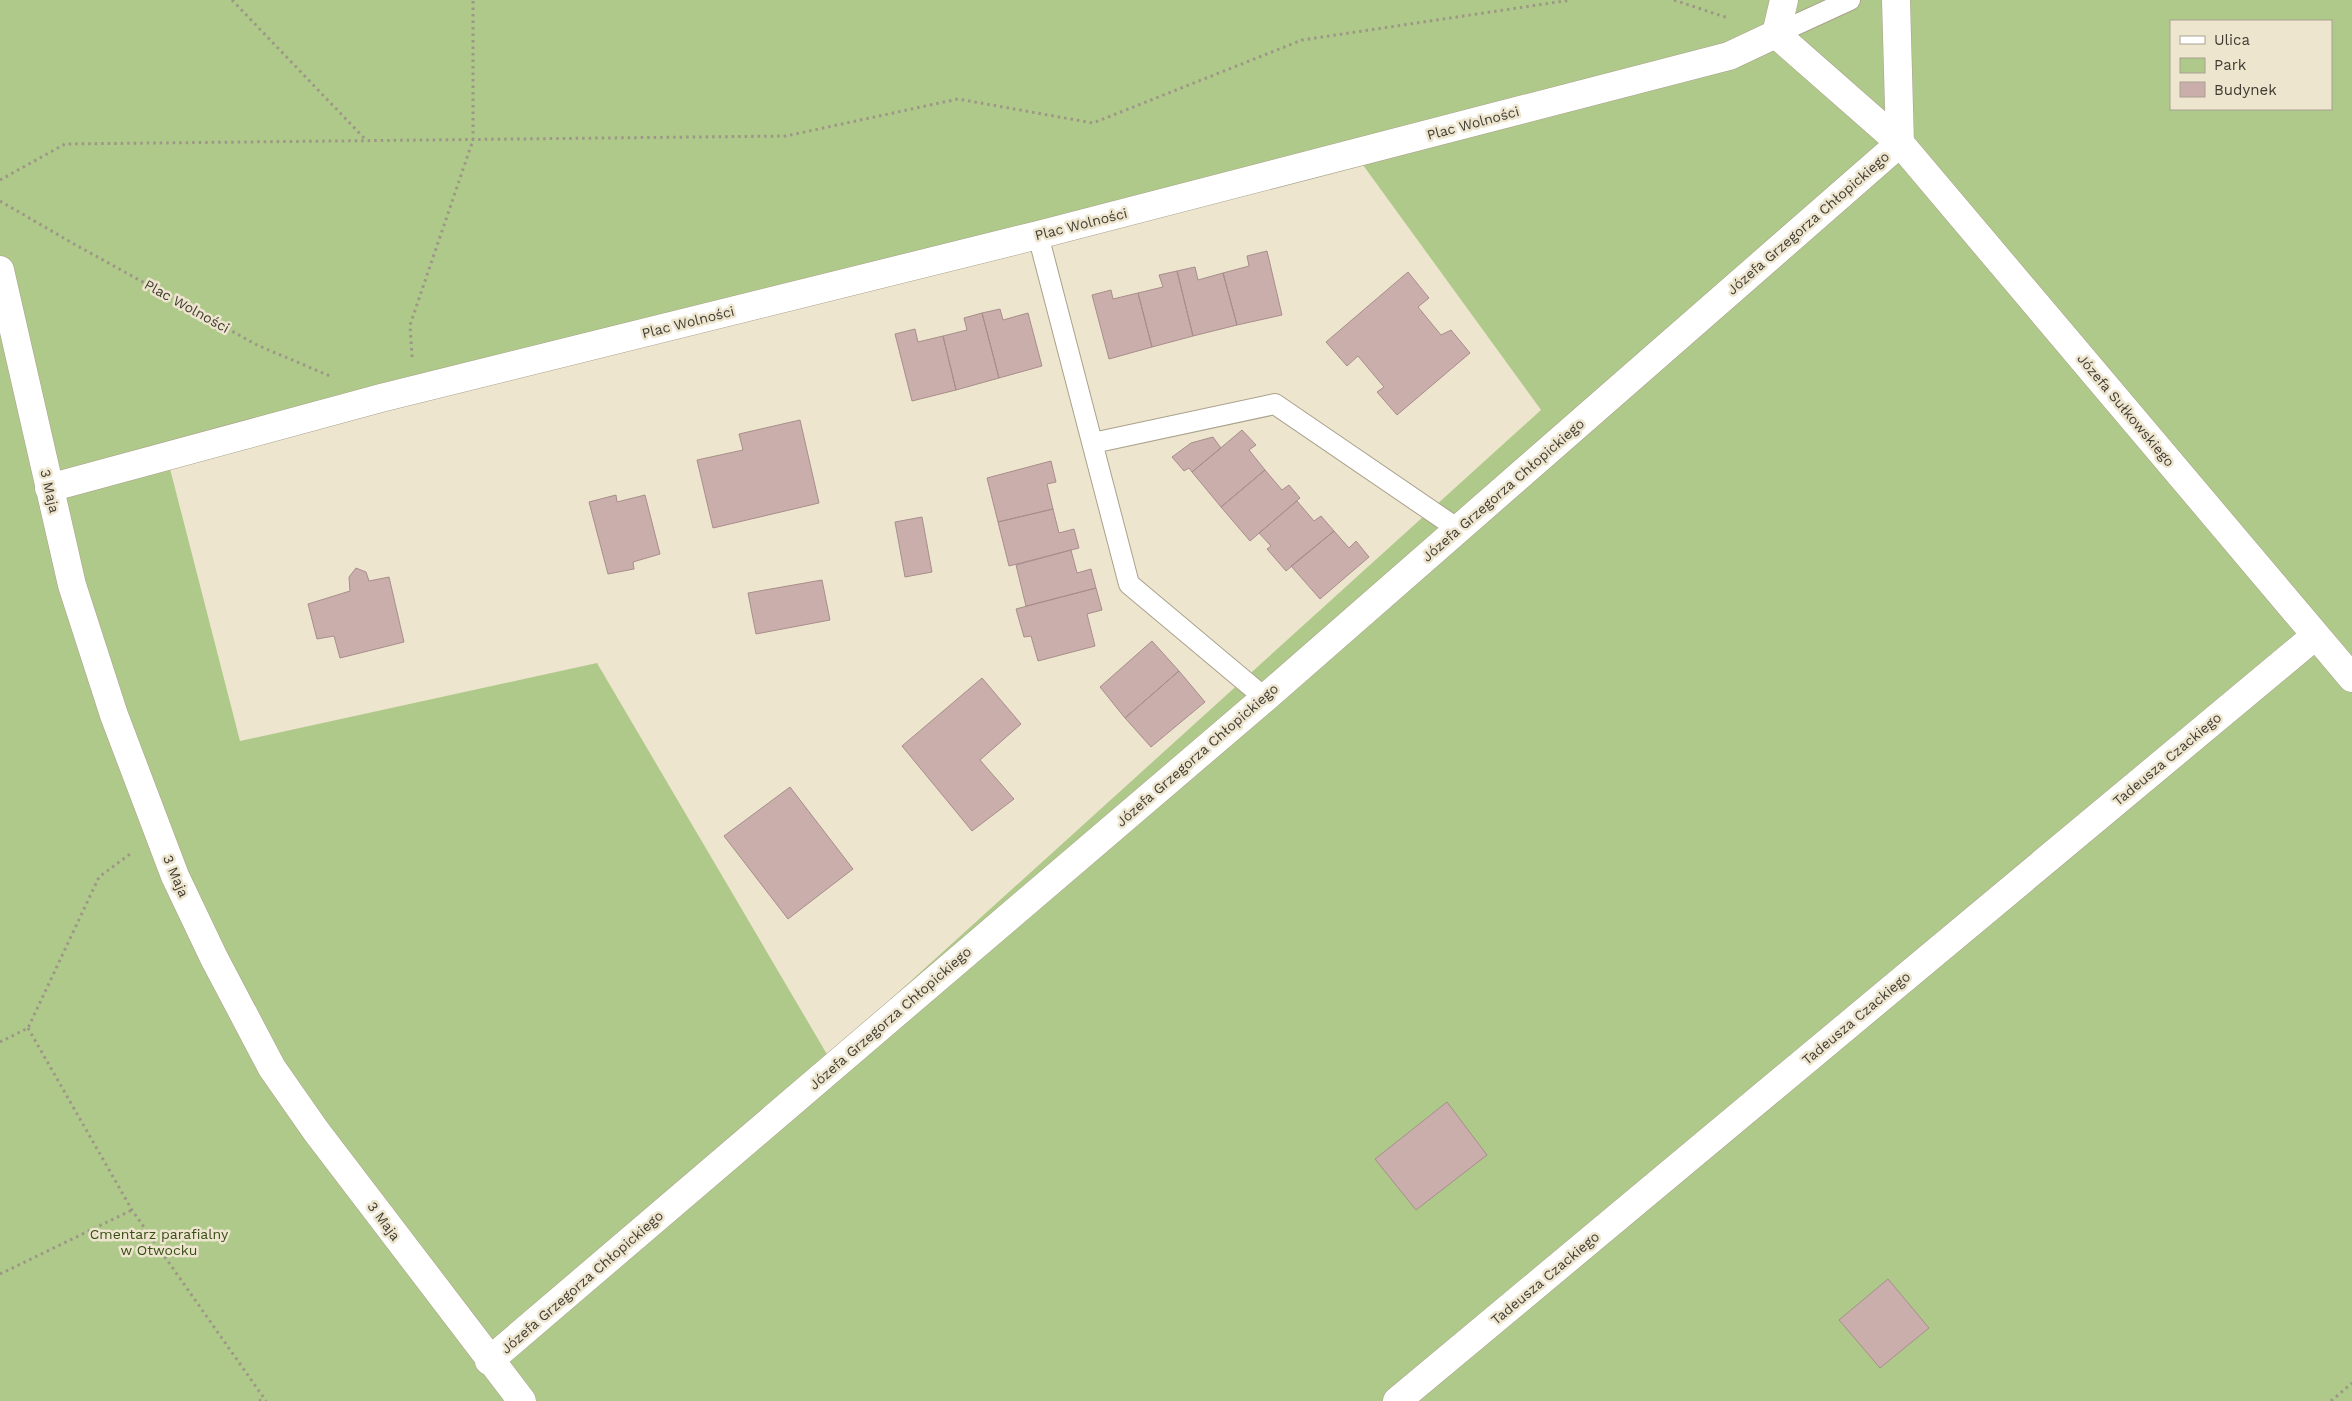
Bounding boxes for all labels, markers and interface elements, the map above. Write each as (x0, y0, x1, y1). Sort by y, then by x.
legend (2170, 20, 2332, 110)
text: Ulica (2214, 31, 2251, 49)
text: Park (2214, 56, 2247, 74)
text: Budynek (2214, 81, 2277, 99)
street label: Plac Wolności (1425, 103, 1521, 143)
street label: Józefa Grzegorza Chłopickiego (1724, 148, 1892, 298)
street label: Plac Wolności (1033, 205, 1129, 243)
street label: Plac Wolności (142, 276, 232, 336)
street label: Plac Wolności (640, 303, 736, 341)
street label: Józefa Sułkowskiego (2074, 350, 2178, 470)
street label: Józefa Grzegorza Chłopickiego (1419, 415, 1587, 565)
street label: 3 Maja (37, 468, 63, 514)
street label: Józefa Grzegorza Chłopickiego (1113, 680, 1281, 830)
street label: Tadeusza Czackiego (2110, 709, 2224, 809)
street label: 3 Maja (160, 852, 192, 900)
street label: Józefa Grzegorza Chłopickiego (806, 943, 974, 1093)
street label: Tadeusza Czackiego (1799, 968, 1913, 1068)
street label: 3 Maja (364, 1198, 404, 1244)
street label: Józefa Grzegorza Chłopickiego (498, 1207, 666, 1357)
park label: Cmentarz parafialny w Otwocku (90, 1226, 229, 1258)
street label: Tadeusza Czackiego (1488, 1228, 1602, 1328)

